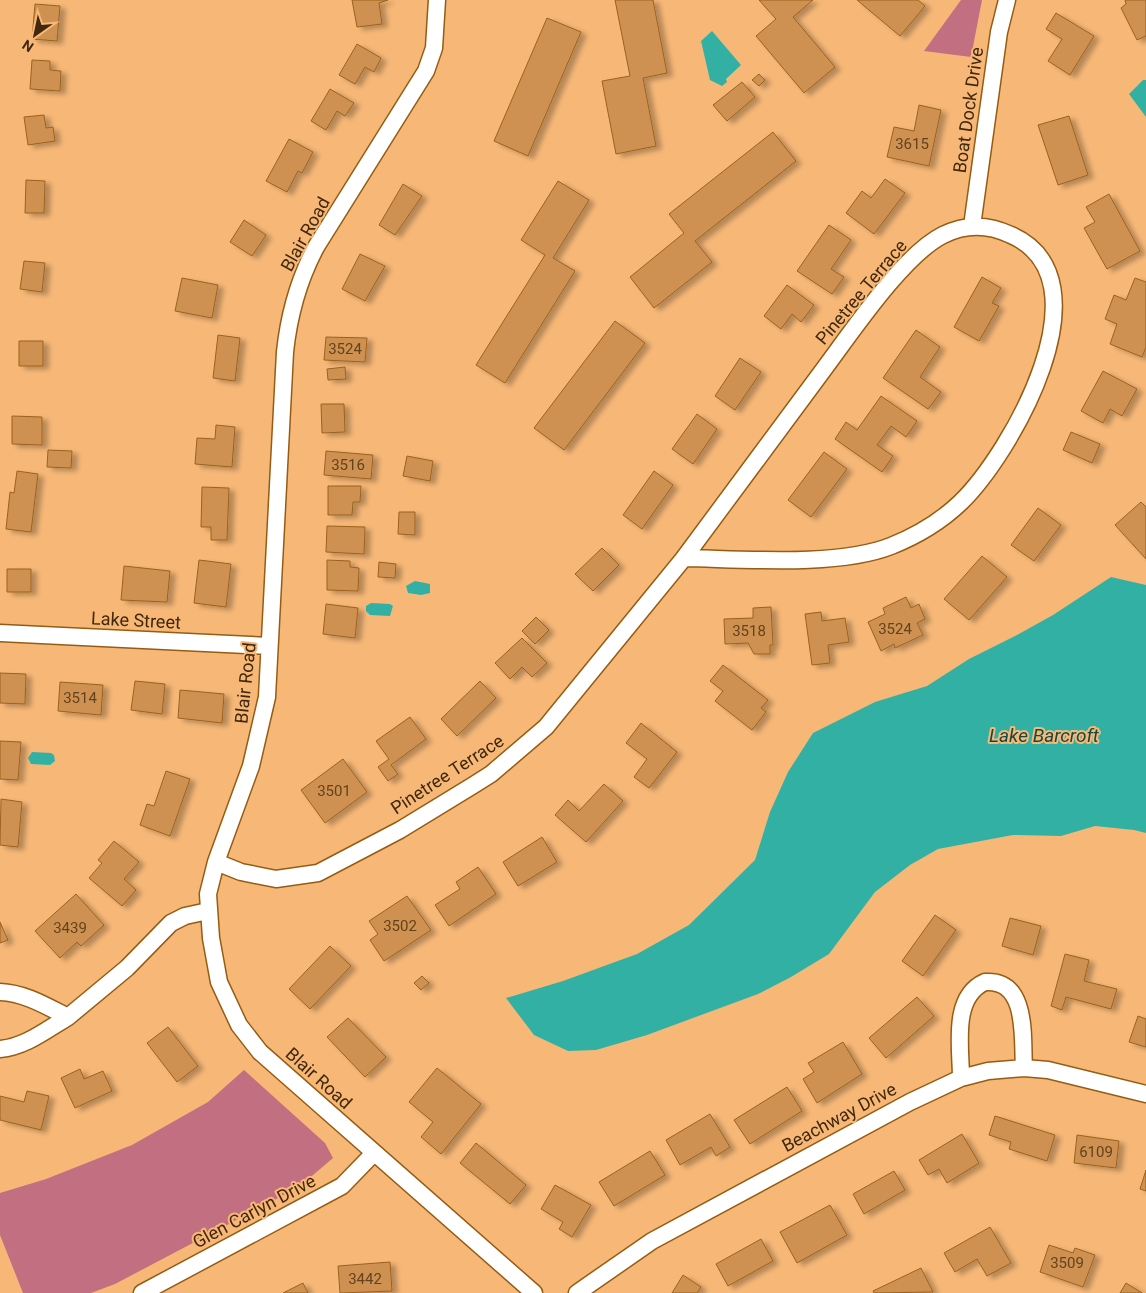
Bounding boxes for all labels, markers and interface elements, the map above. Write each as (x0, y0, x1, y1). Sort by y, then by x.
north arrow (10, 10, 60, 60)
text: N (19, 36, 36, 55)
street label: Boat Dock Drive (949, 46, 987, 174)
house number: 3615 (895, 135, 929, 153)
street label: Blair Road (276, 193, 334, 275)
street label: Pinetree Terrace (811, 235, 911, 349)
house number: 3524 (328, 340, 362, 358)
house number: 3516 (331, 456, 365, 474)
street label: Lake Street (91, 607, 182, 633)
house number: 3524 (878, 620, 912, 638)
house number: 3518 (732, 622, 766, 640)
street label: Blair Road (230, 641, 260, 725)
house number: 3514 (63, 689, 97, 707)
water label: Lake Barcroft (989, 724, 1100, 747)
street label: Pinetree Terrace (387, 730, 507, 818)
house number: 3501 (317, 782, 351, 800)
house number: 3502 (383, 917, 417, 935)
house number: 3439 (53, 919, 87, 937)
street label: Blair Road (282, 1043, 356, 1113)
street label: Beachway Drive (778, 1078, 900, 1156)
house number: 6109 (1079, 1143, 1113, 1161)
street label: Glen Carlyn Drive (189, 1170, 319, 1252)
house number: 3509 (1050, 1254, 1084, 1272)
house number: 3442 (348, 1270, 382, 1288)

